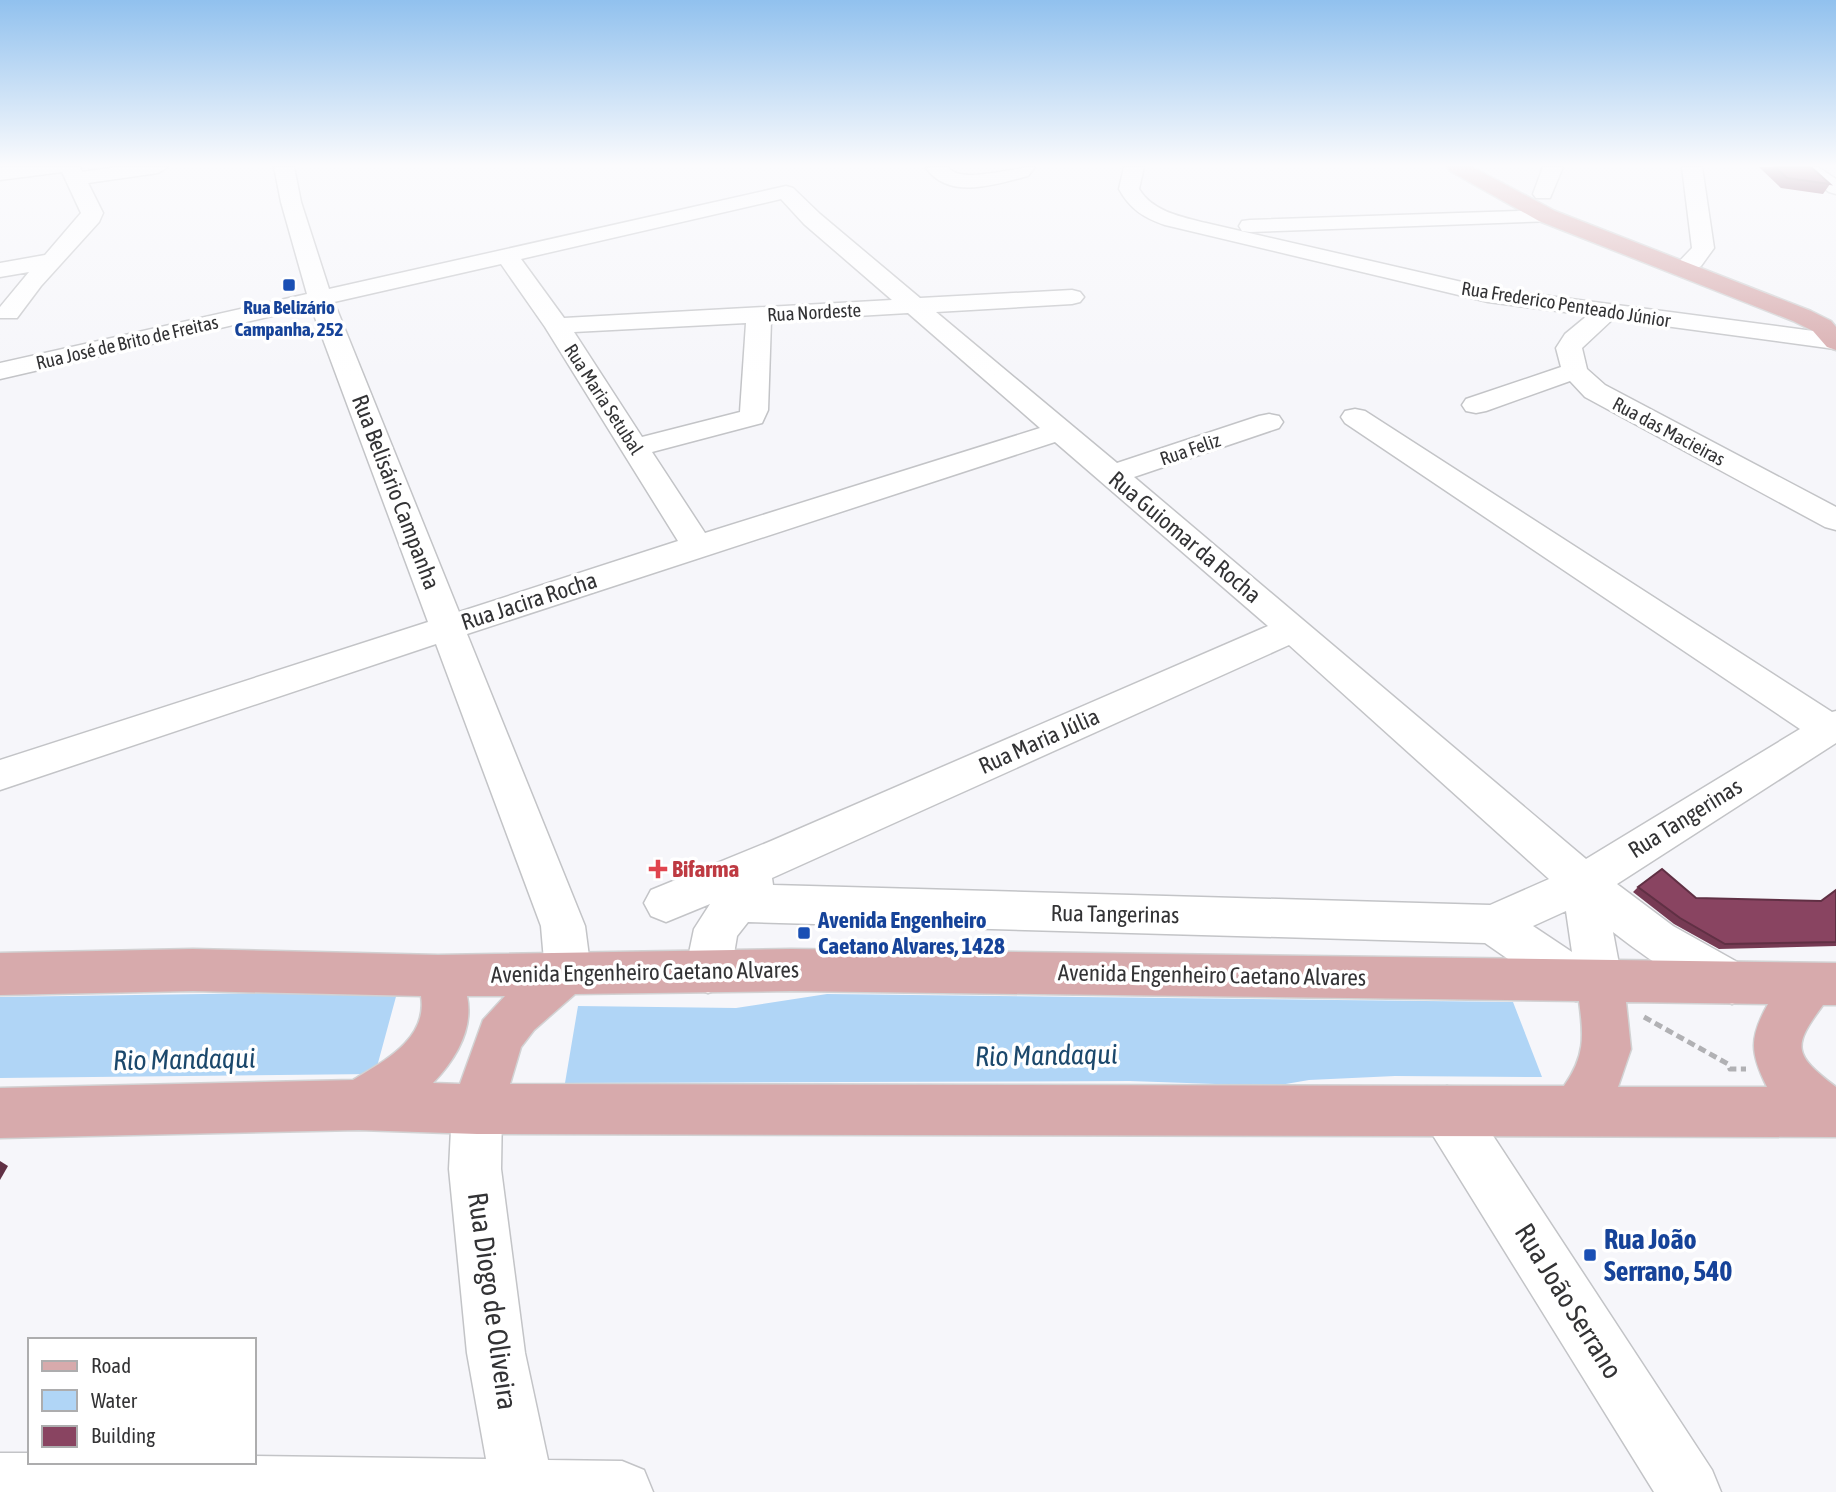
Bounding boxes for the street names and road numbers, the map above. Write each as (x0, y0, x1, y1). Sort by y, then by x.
street label: Rua Frederico Penteado Júnior (1460, 277, 1672, 331)
street label: Rua Nordeste (766, 299, 862, 325)
street label: Rua José de Brito de Freitas (34, 310, 220, 374)
street label: Rua Maria Setubal (560, 340, 648, 458)
street label: Rua Belisário Campanha (347, 391, 445, 593)
street label: Rua das Macieiras (1609, 392, 1729, 470)
street label: Rua Feliz (1157, 428, 1223, 470)
street label: Rua Guiomar da Rocha (1104, 466, 1266, 608)
street label: Rua Jacira Rocha (458, 567, 600, 635)
street label: Rua Maria Júlia (975, 703, 1103, 779)
street label: Rua Tangerinas (1624, 773, 1746, 863)
street label: Rua Tangerinas (1050, 900, 1180, 928)
street label: Avenida Engenheiro Caetano Alvares (491, 956, 799, 988)
street label: Avenida Engenheiro Caetano Alvares (1058, 959, 1366, 991)
street label: Rua Diogo de Oliveira (462, 1190, 524, 1412)
street label: Rua João Serrano (1509, 1218, 1629, 1384)

